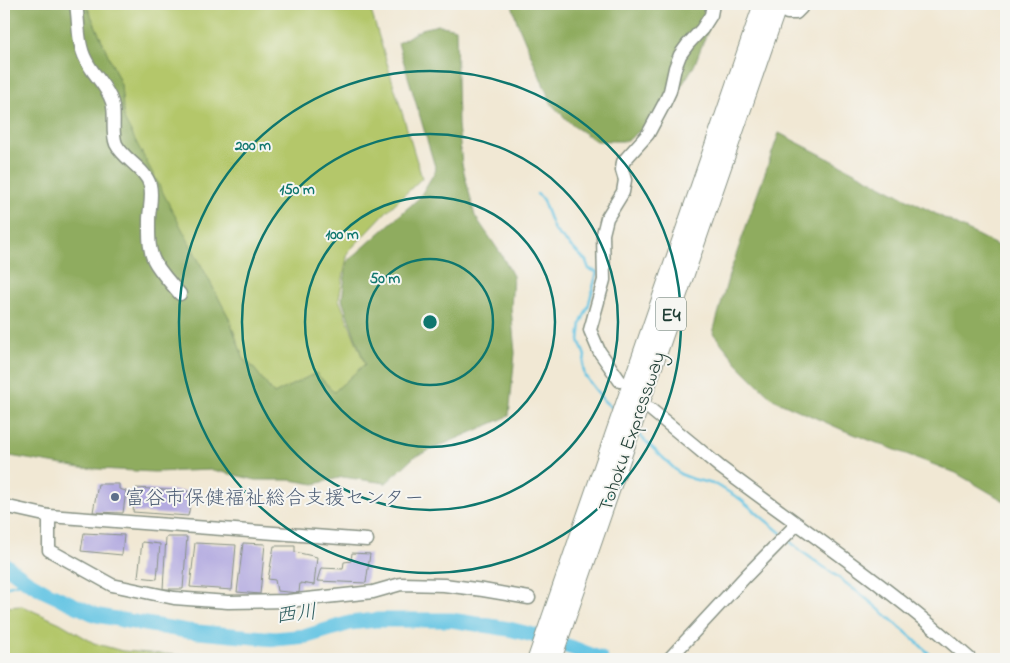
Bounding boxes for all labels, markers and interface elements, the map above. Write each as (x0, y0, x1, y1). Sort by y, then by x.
text: 200 m (234, 135, 271, 157)
text: 150 m (279, 179, 315, 201)
text: 100 m (325, 224, 359, 246)
text: 50 m (370, 268, 401, 290)
road number: E4 (656, 298, 686, 330)
centre of rings (421, 313, 439, 331)
street label: Tohoku Expressway (592, 348, 674, 516)
place label: 富谷市保健福祉総合支援センター (125, 485, 424, 514)
marker: 富谷市保健福祉総合支援センター (109, 491, 121, 503)
water label: 西川 (274, 598, 319, 632)

